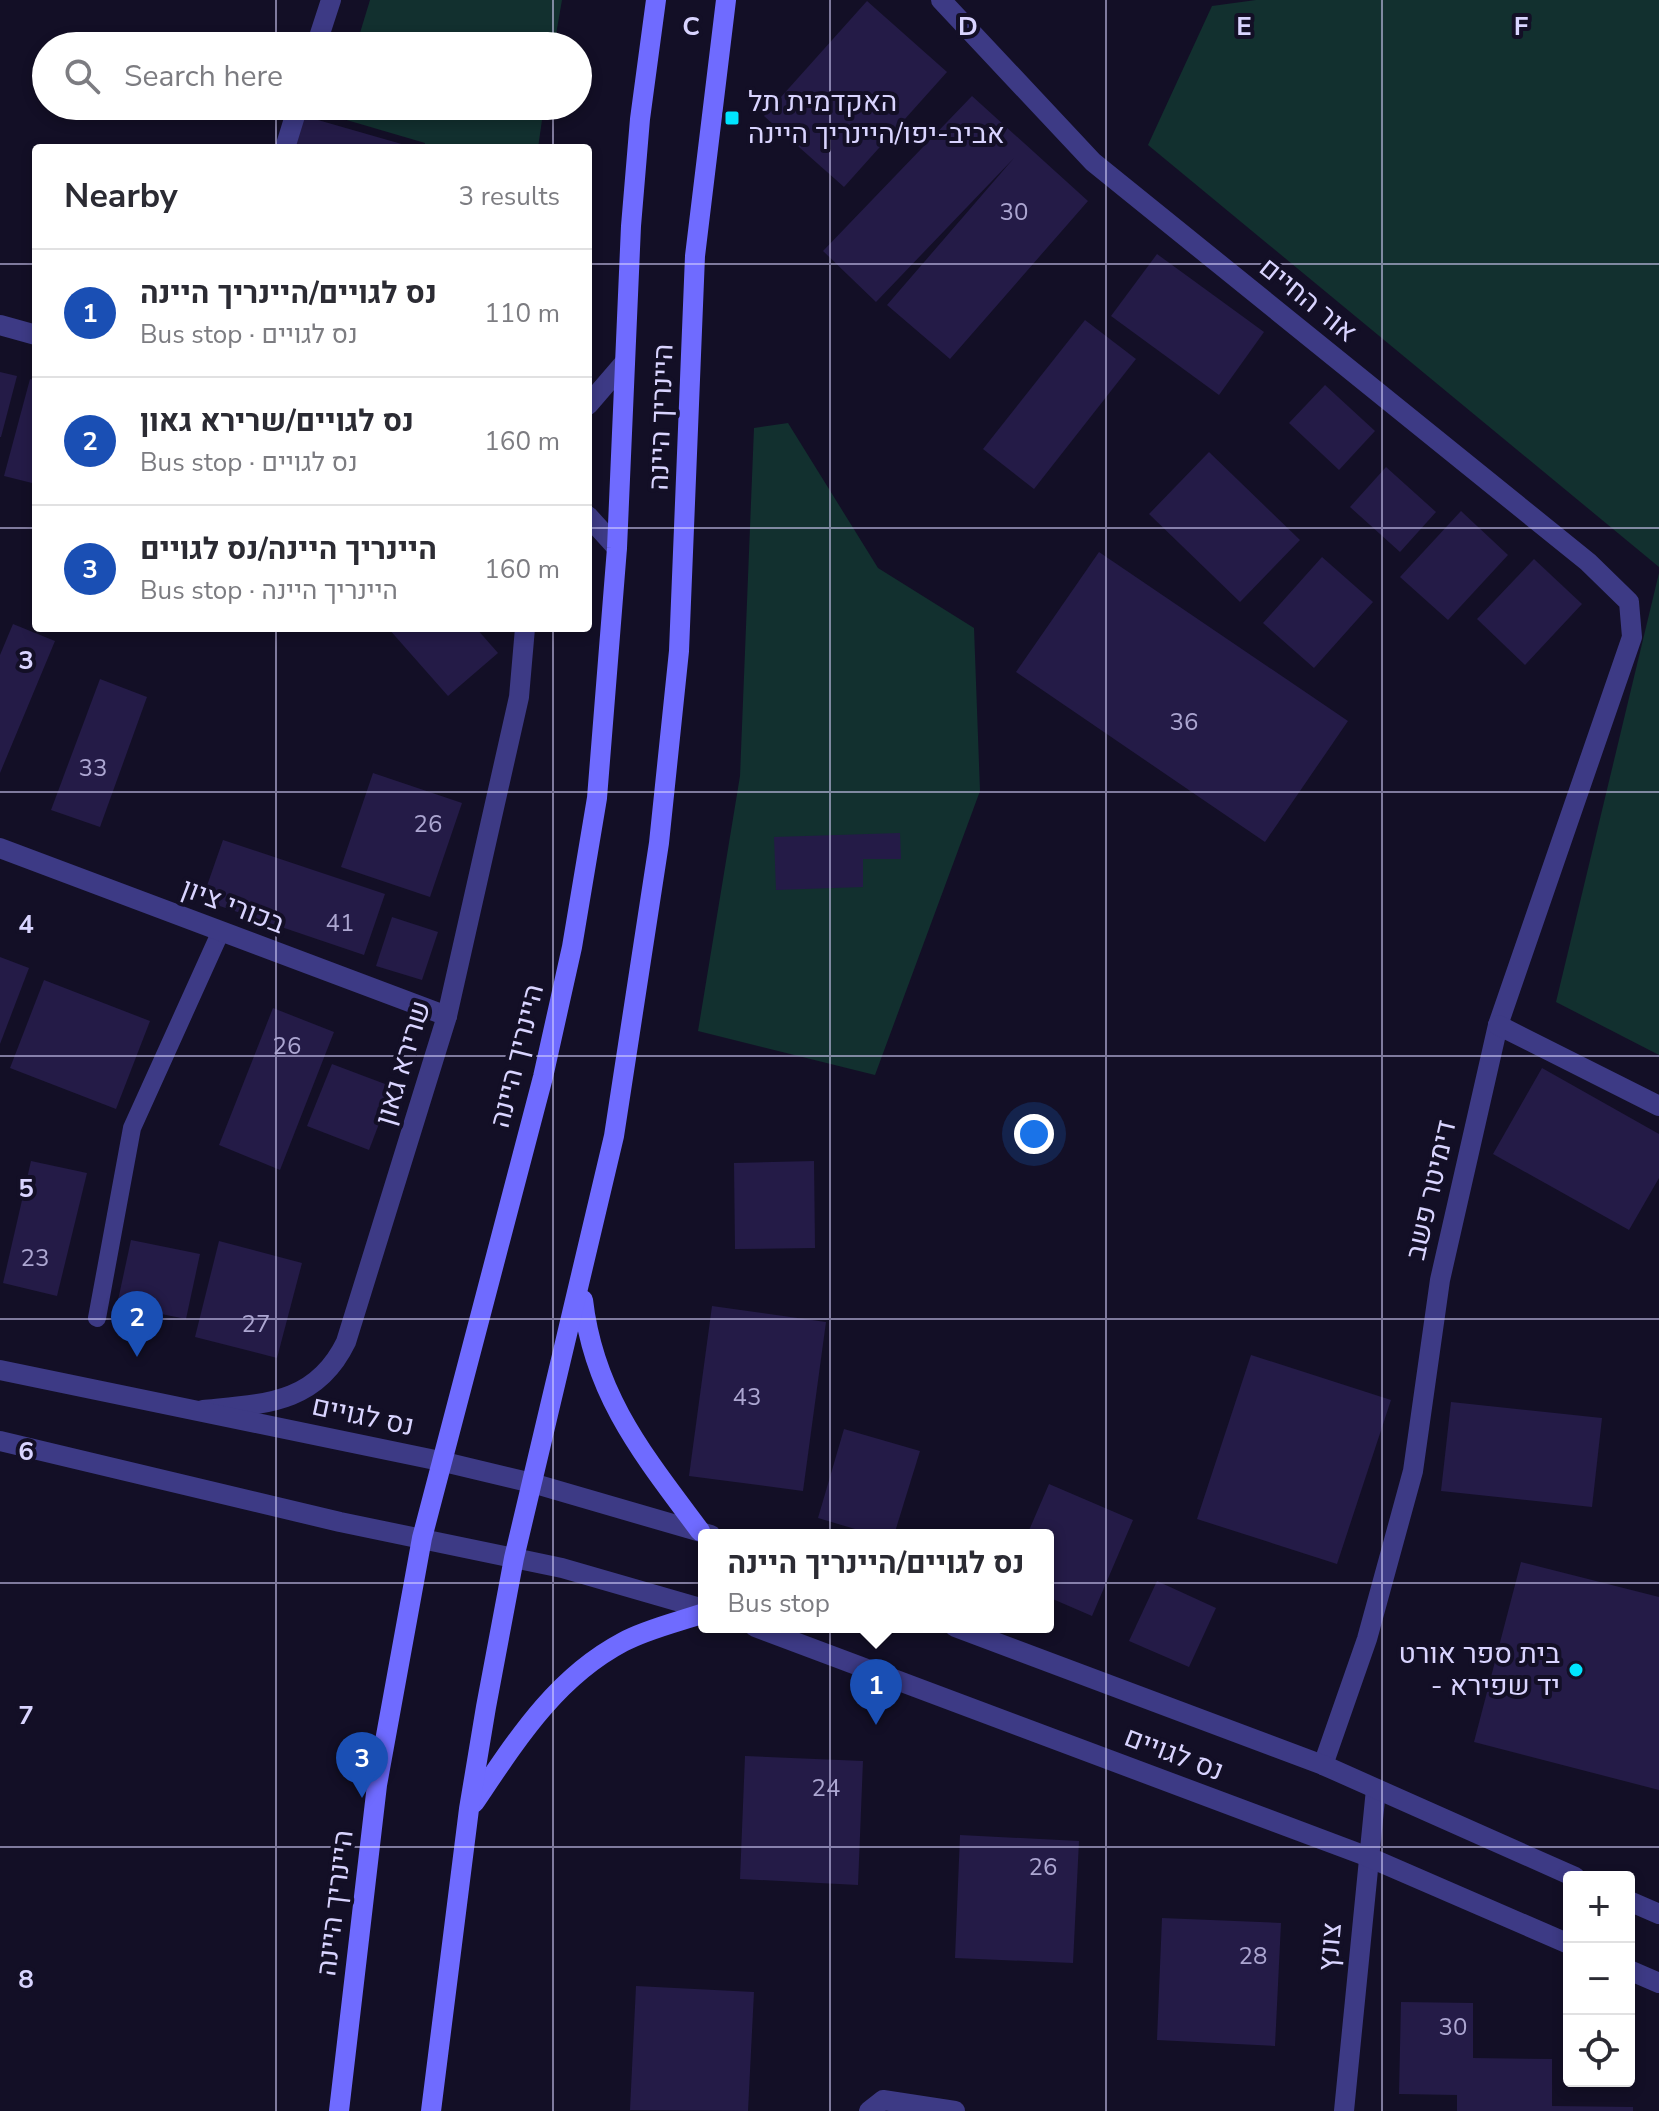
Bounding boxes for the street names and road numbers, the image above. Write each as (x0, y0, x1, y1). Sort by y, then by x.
street label: אור החיים (1251, 249, 1365, 351)
street label: היינריך היינה (639, 343, 683, 491)
street label: בכורי ציון (176, 869, 290, 943)
street label: היינריך היינה (481, 980, 553, 1132)
street label: שרירא גאון (366, 996, 440, 1130)
street label: דימיטר פשב (1397, 1117, 1465, 1263)
street label: נס לגויים (309, 1387, 417, 1445)
street label: נס לגויים (1119, 1718, 1229, 1790)
street label: היינריך היינה (307, 1828, 363, 1978)
street label: צונץ (1309, 1921, 1351, 1973)

